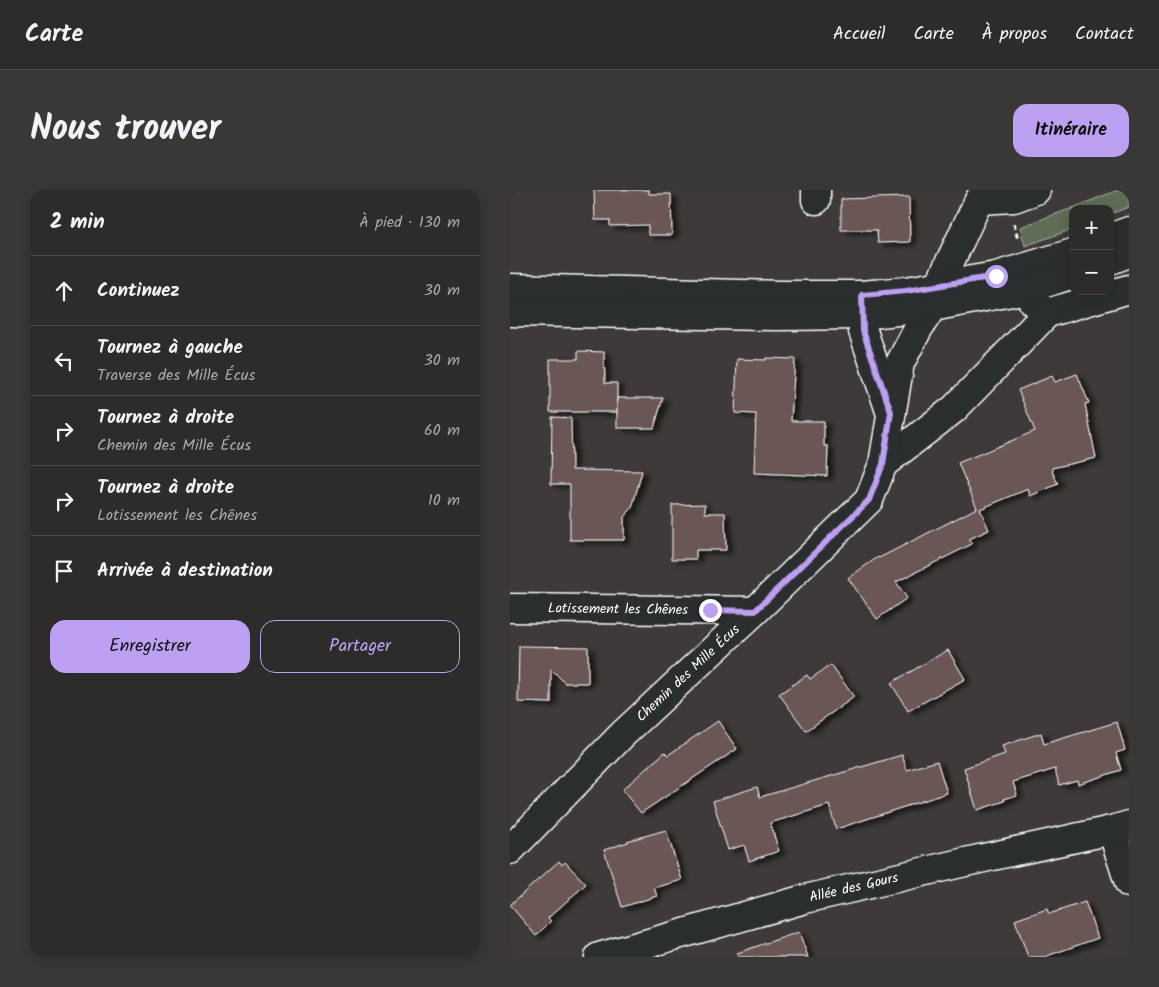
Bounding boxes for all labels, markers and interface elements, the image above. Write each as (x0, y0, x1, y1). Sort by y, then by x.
text: Carte (25, 15, 83, 54)
text: Accueil (833, 20, 886, 49)
text: Carte (914, 20, 954, 49)
text: À propos (982, 20, 1047, 49)
text: Contact (1075, 20, 1134, 49)
text: Nous trouver (30, 102, 221, 158)
button: Itinéraire (1013, 104, 1129, 157)
map controls (1069, 205, 1114, 295)
button: + (1069, 205, 1114, 250)
text: 2 min (50, 206, 105, 239)
text: À pied · 130 m (359, 210, 460, 235)
button: − (1069, 250, 1114, 295)
route start (985, 265, 1008, 288)
text: Continuez (97, 276, 180, 306)
icon: ahead (50, 277, 78, 305)
text: 30 m (424, 278, 460, 303)
text: Tournez à gauche (97, 333, 243, 363)
icon: left (50, 347, 78, 375)
text: 30 m (424, 348, 460, 373)
text: Traverse des Mille Écus (97, 363, 255, 388)
text: Tournez à droite (97, 403, 234, 433)
icon: right (50, 417, 78, 445)
text: 60 m (424, 418, 460, 443)
text: Chemin des Mille Écus (97, 433, 251, 458)
text: Tournez à droite (97, 473, 234, 503)
icon: right (50, 487, 78, 515)
text: 10 m (428, 488, 460, 513)
text: Lotissement les Chênes (97, 503, 257, 528)
text: Arrivée à destination (97, 556, 273, 586)
icon: arrive (50, 557, 78, 585)
street label: Lotissement les Chênes (548, 597, 688, 621)
route end (699, 599, 722, 622)
street label: Chemin des Mille Écus (631, 619, 745, 727)
button: Enregistrer (50, 620, 250, 673)
button: Partager (260, 620, 460, 673)
street label: Allée des Gours (807, 867, 900, 909)

